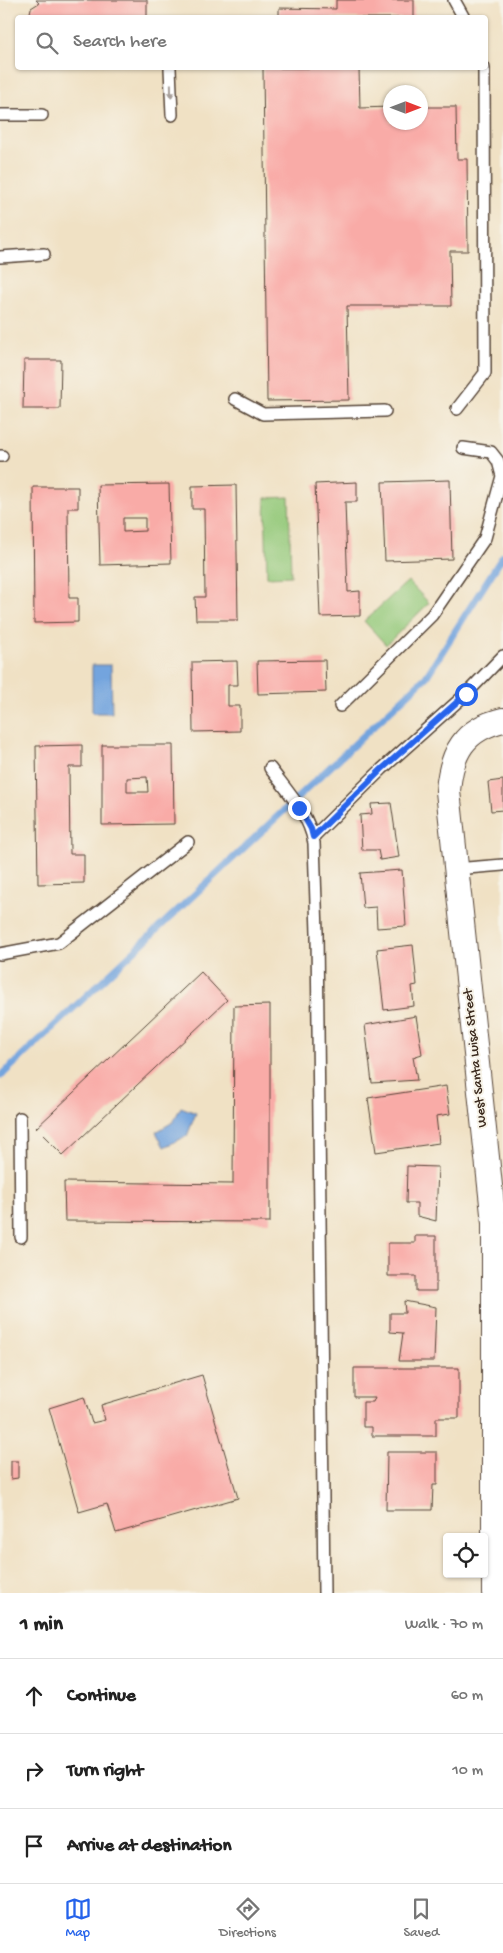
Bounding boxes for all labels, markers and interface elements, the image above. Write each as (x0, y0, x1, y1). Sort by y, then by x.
search box (15, 15, 488, 70)
icon: search (33, 29, 61, 57)
text: Search here (73, 31, 167, 54)
one-way arrow (167, 83, 175, 99)
north arrow (383, 85, 428, 130)
route start (455, 683, 478, 706)
route end (288, 797, 311, 820)
street label: West Santa Luisa Street (460, 987, 492, 1128)
map controls (443, 1533, 488, 1578)
button: locate (443, 1533, 488, 1578)
text: 1 min (20, 1613, 63, 1638)
text: Walk · 70 m (405, 1616, 483, 1635)
icon: ahead (20, 1682, 48, 1710)
text: Continue (67, 1685, 136, 1708)
text: 60 m (451, 1687, 483, 1706)
icon: right (20, 1757, 48, 1785)
text: Turn right (67, 1760, 143, 1783)
text: 10 m (452, 1762, 483, 1781)
icon: arrive (20, 1832, 48, 1860)
text: Arrive at destination (67, 1835, 231, 1858)
tab: Map (64, 1895, 92, 1942)
tab: Directions (219, 1895, 276, 1942)
tab: Saved (403, 1895, 439, 1942)

